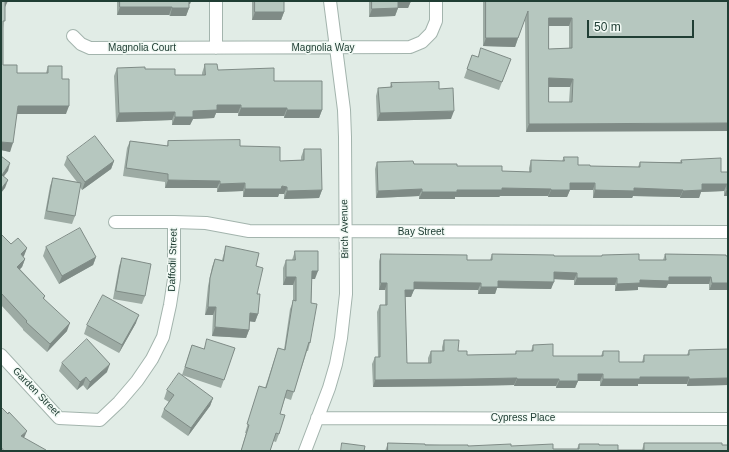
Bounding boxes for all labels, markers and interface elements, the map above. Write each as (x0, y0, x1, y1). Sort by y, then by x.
scale bar (589, 12, 696, 38)
text: 50 m (594, 20, 621, 34)
street label: Magnolia Court (108, 42, 176, 54)
street label: Magnolia Way (292, 42, 354, 54)
street label: Birch Avenue (338, 199, 352, 259)
street label: Bay Street (398, 226, 444, 238)
street label: Daffodil Street (166, 228, 180, 292)
street label: Garden Street (10, 365, 62, 419)
street label: Cypress Place (491, 412, 555, 424)

